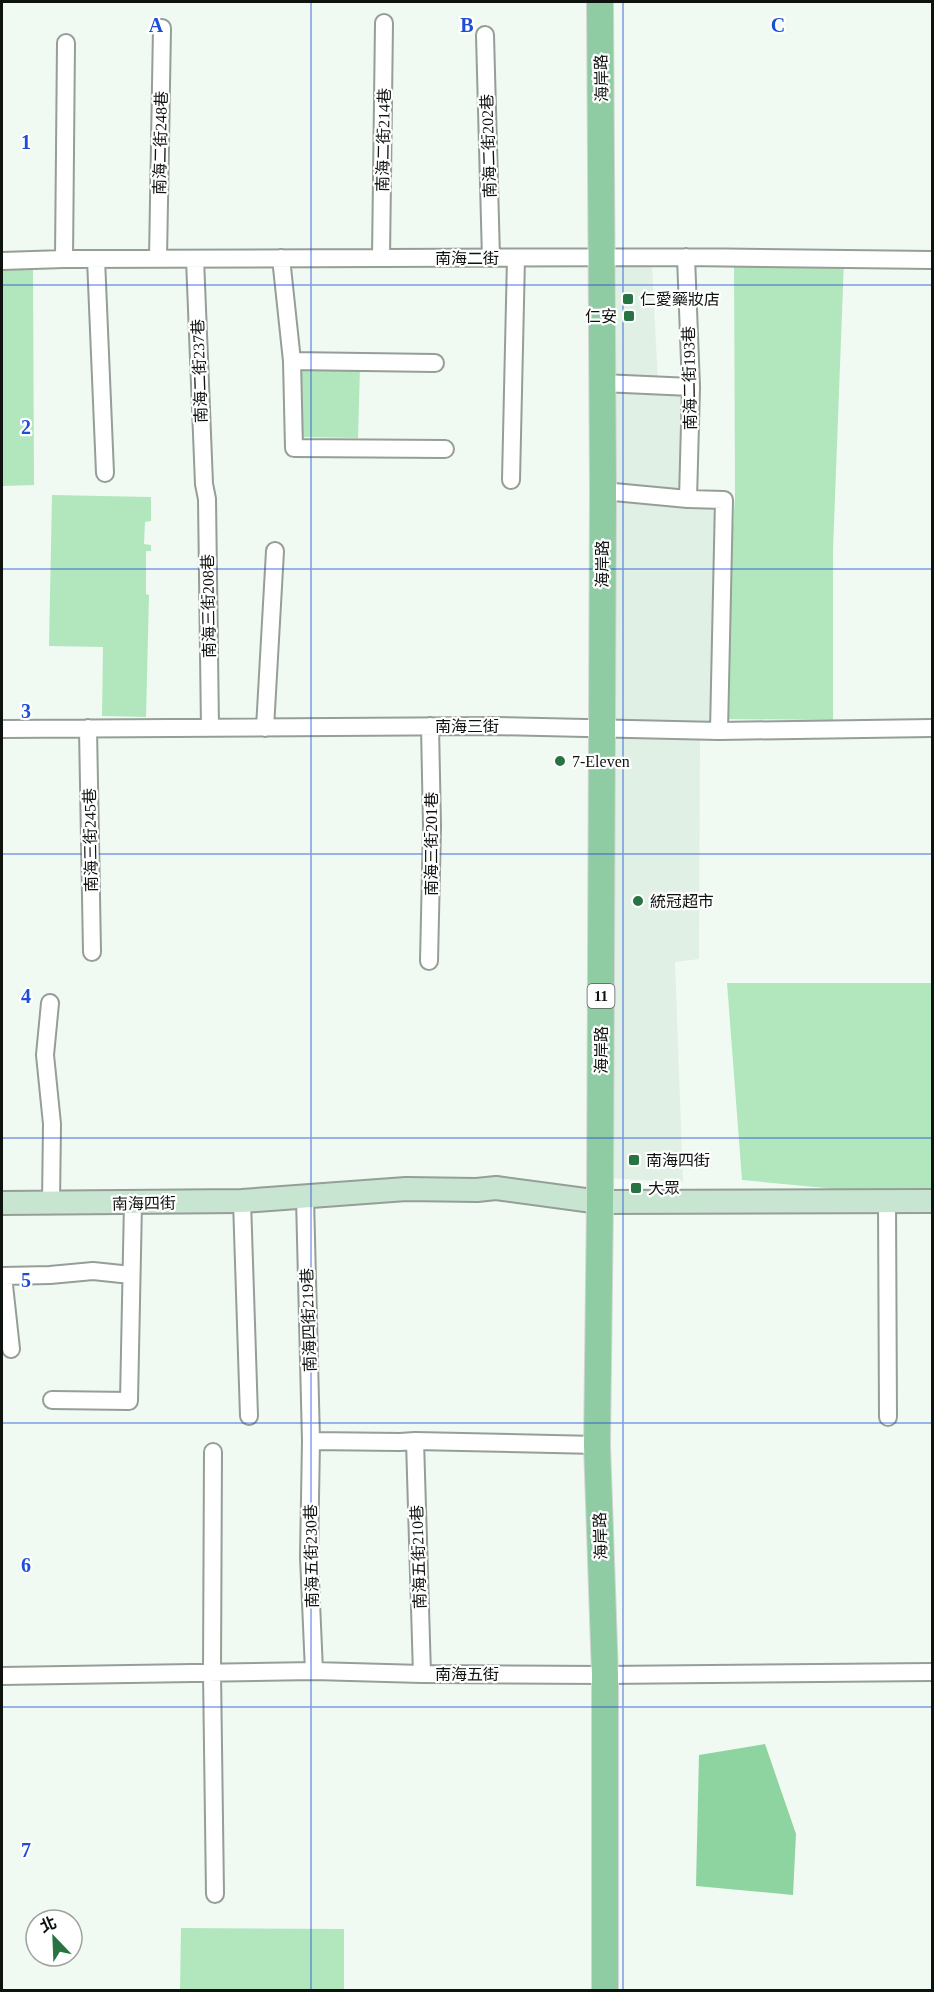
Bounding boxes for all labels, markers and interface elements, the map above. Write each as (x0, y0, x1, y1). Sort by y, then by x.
text: A (149, 14, 164, 36)
text: B (460, 14, 474, 36)
text: C (771, 14, 785, 36)
street label: 海岸路 (593, 54, 610, 102)
street label: 南海二街214巷 (374, 88, 393, 192)
street label: 南海二街248巷 (151, 91, 170, 195)
street label: 南海二街202巷 (478, 94, 499, 198)
text: 1 (21, 131, 31, 153)
street label: 南海二街 (435, 250, 499, 267)
place label: 仁愛藥妝店 (640, 291, 720, 308)
marker: 仁愛藥妝店 (621, 292, 635, 306)
place label: 仁安 (585, 308, 617, 325)
marker: 仁安 (622, 309, 636, 323)
street label: 南海二街237巷 (189, 319, 210, 423)
street label: 南海二街193巷 (680, 326, 699, 430)
text: 2 (21, 416, 31, 438)
street label: 海岸路 (594, 540, 611, 588)
street label: 南海三街208巷 (199, 554, 218, 658)
text: 3 (21, 700, 31, 722)
street label: 南海三街 (435, 718, 499, 735)
place label: 7-Eleven (572, 753, 630, 770)
marker: 7-Eleven (553, 754, 567, 768)
street label: 南海三街245巷 (81, 788, 100, 892)
street label: 南海三街201巷 (423, 792, 440, 896)
place label: 統冠超市 (650, 893, 714, 910)
marker: 統冠超市 (631, 894, 645, 908)
road number: 11 (588, 984, 614, 1008)
text: 4 (21, 985, 31, 1007)
street label: 海岸路 (593, 1026, 610, 1074)
place label: 南海四街 (646, 1152, 710, 1169)
marker: 南海四街 (627, 1153, 641, 1167)
place label: 大眾 (648, 1180, 680, 1197)
marker: 大眾 (629, 1181, 643, 1195)
street label: 南海四街 (112, 1194, 176, 1213)
street label: 南海四街219巷 (298, 1268, 319, 1372)
text: 5 (21, 1269, 31, 1291)
street label: 南海五街230巷 (302, 1504, 321, 1608)
street label: 南海五街210巷 (408, 1505, 429, 1609)
street label: 海岸路 (591, 1512, 610, 1560)
text: 6 (21, 1554, 31, 1576)
street label: 南海五街 (435, 1666, 499, 1683)
text: 7 (21, 1839, 31, 1861)
north arrow (24, 1908, 84, 1968)
text: 北 (38, 1914, 59, 1936)

